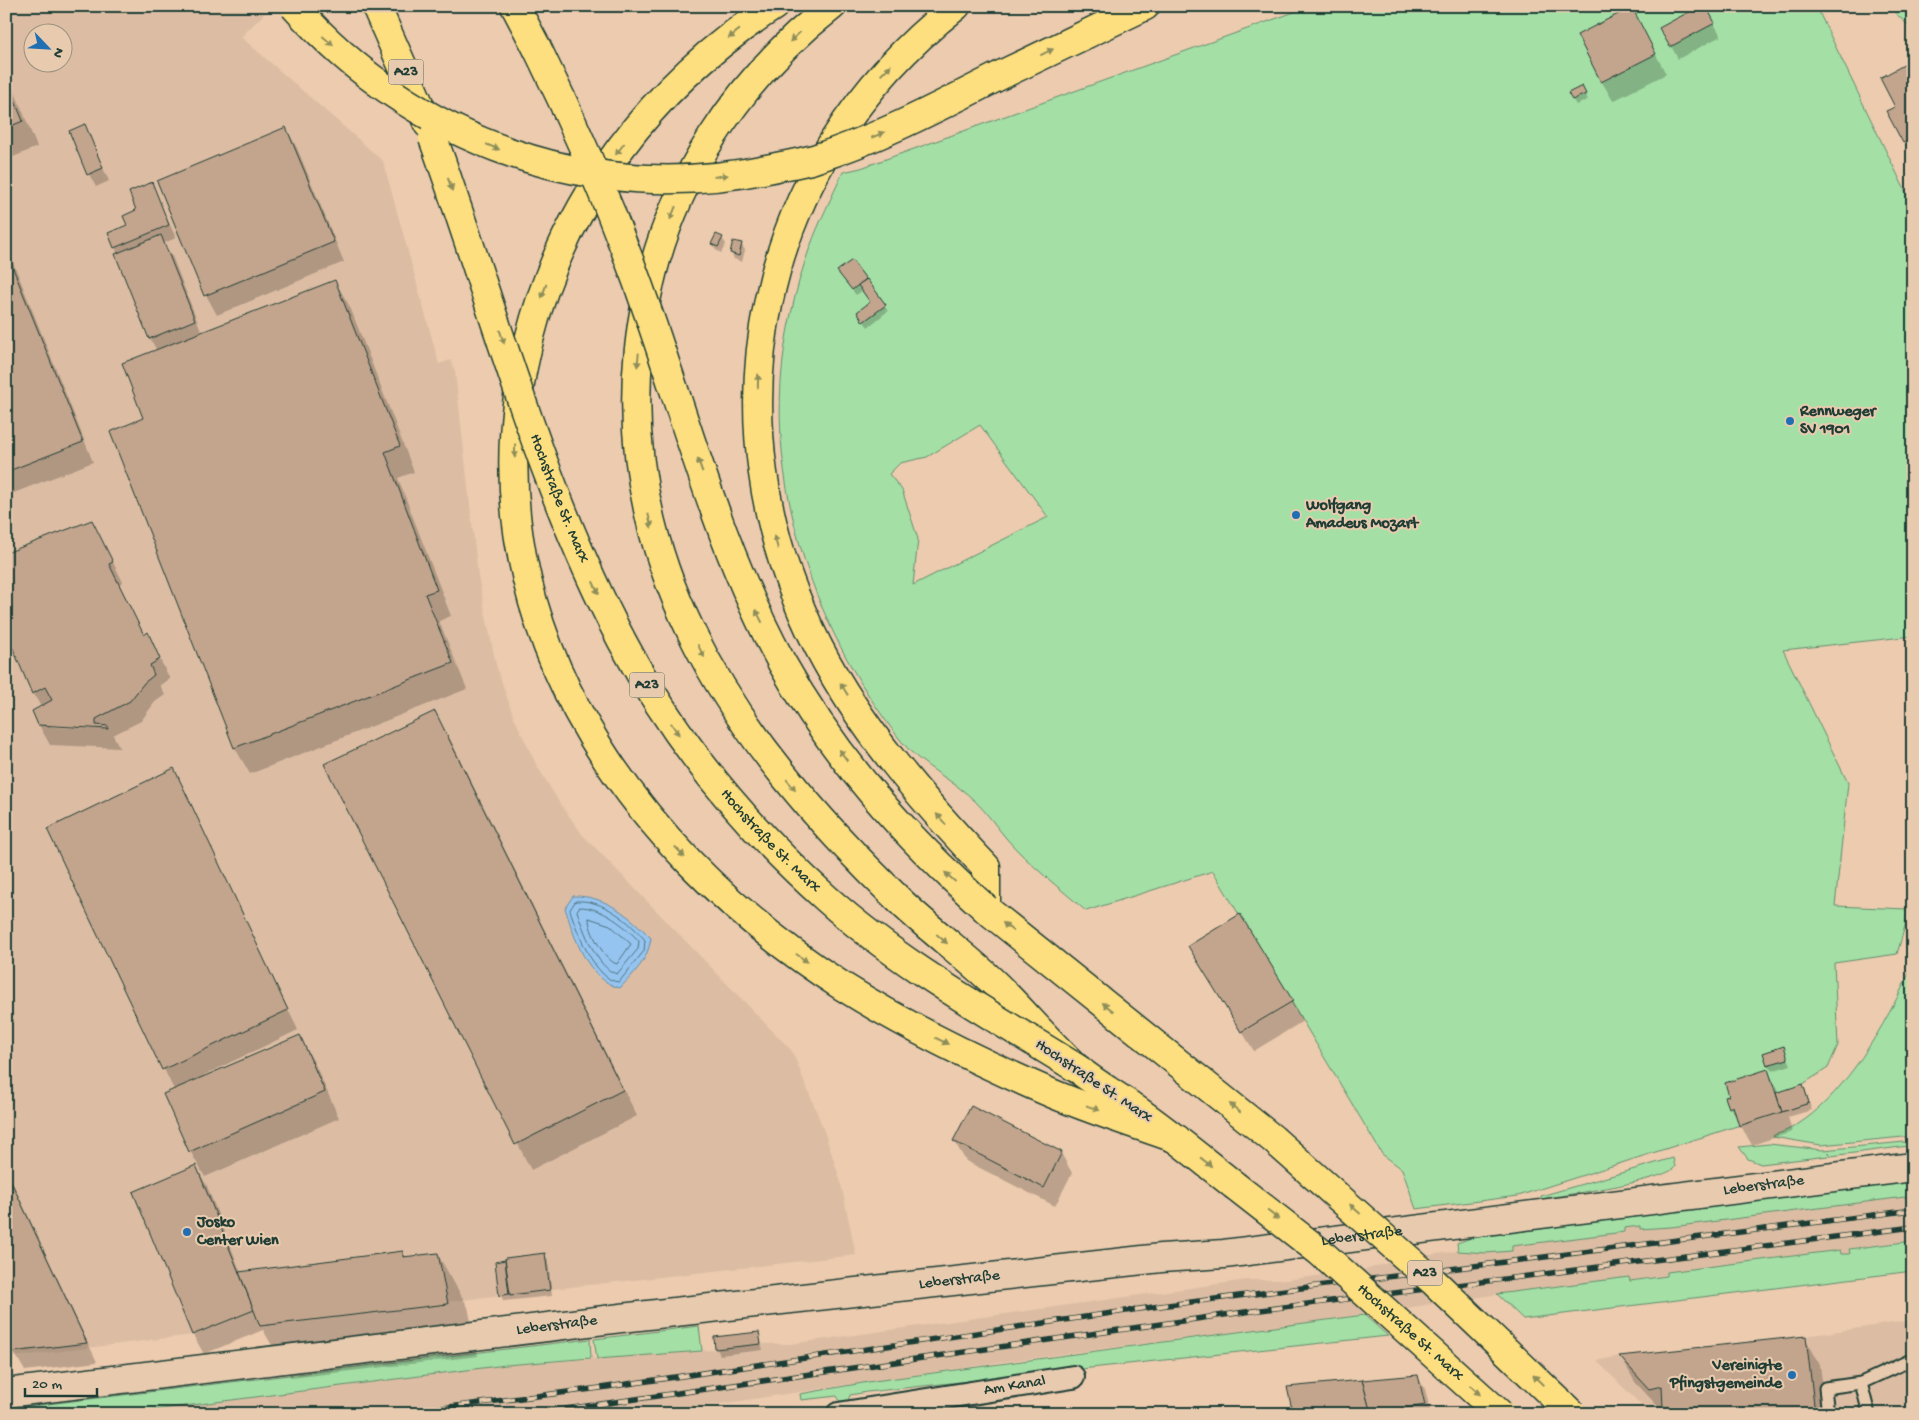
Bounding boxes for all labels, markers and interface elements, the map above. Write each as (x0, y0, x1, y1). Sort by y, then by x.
north arrow (22, 22, 72, 72)
one-way arrow (728, 28, 741, 39)
one-way arrow (789, 31, 801, 43)
one-way arrow (321, 36, 334, 47)
text: N (48, 45, 67, 60)
one-way arrow (1040, 48, 1054, 56)
road number: A23 (388, 60, 424, 84)
one-way arrow (880, 64, 892, 76)
one-way arrow (871, 130, 885, 138)
one-way arrow (614, 142, 625, 155)
one-way arrow (486, 143, 500, 151)
one-way arrow (714, 172, 730, 180)
one-way arrow (447, 176, 454, 191)
one-way arrow (669, 206, 677, 220)
one-way arrow (539, 284, 547, 299)
one-way arrow (499, 330, 506, 345)
one-way arrow (634, 352, 642, 368)
one-way arrow (754, 373, 762, 389)
place label: Rennweger SV 1901 (1799, 403, 1878, 440)
marker: Rennweger SV 1901 (1784, 415, 1796, 427)
street label: Hochstraße St. Marx (525, 432, 593, 567)
one-way arrow (511, 443, 519, 459)
one-way arrow (695, 457, 703, 472)
place label: Wolfgang Amadeus Mozart (1305, 496, 1420, 534)
marker: Wolfgang Amadeus Mozart (1290, 509, 1302, 521)
one-way arrow (646, 513, 654, 528)
one-way arrow (772, 534, 780, 549)
one-way arrow (592, 581, 600, 595)
one-way arrow (755, 609, 763, 623)
one-way arrow (697, 644, 705, 658)
road number: A23 (630, 672, 664, 698)
one-way arrow (839, 682, 849, 695)
one-way arrow (671, 722, 680, 736)
one-way arrow (837, 749, 848, 762)
one-way arrow (786, 779, 797, 792)
street label: Hochstraße St. Marx (716, 785, 824, 898)
one-way arrow (935, 814, 947, 826)
one-way arrow (674, 845, 686, 857)
one-way arrow (944, 871, 957, 882)
one-way arrow (1002, 921, 1014, 933)
one-way arrow (935, 933, 948, 944)
one-way arrow (795, 953, 809, 963)
one-way arrow (1102, 1002, 1115, 1013)
street label: Hochstraße St. Marx (1031, 1036, 1156, 1129)
one-way arrow (934, 1037, 949, 1045)
one-way arrow (1229, 1103, 1242, 1114)
one-way arrow (1085, 1105, 1100, 1112)
one-way arrow (1199, 1157, 1213, 1167)
street label: Leberstraße (1722, 1171, 1806, 1200)
one-way arrow (1349, 1203, 1361, 1215)
one-way arrow (1266, 1209, 1279, 1220)
place label: Josko Center Wien (196, 1214, 279, 1251)
street label: Leberstraße (1320, 1222, 1404, 1251)
marker: Josko Center Wien (181, 1226, 193, 1238)
road number: A23 (1408, 1260, 1442, 1286)
street label: Leberstraße (918, 1266, 1002, 1294)
street label: Hochstraße St. Marx (1353, 1280, 1468, 1386)
street label: Leberstraße (515, 1311, 599, 1340)
place label: Vereinigte Pfingstgemeinde (1669, 1357, 1783, 1394)
scale bar (25, 1365, 98, 1397)
marker: Vereinigte Pfingstgemeinde (1786, 1369, 1798, 1381)
street label: Am Kanal (983, 1372, 1047, 1400)
one-way arrow (1532, 1374, 1544, 1386)
text: 20 m (32, 1376, 62, 1394)
one-way arrow (1468, 1384, 1480, 1396)

